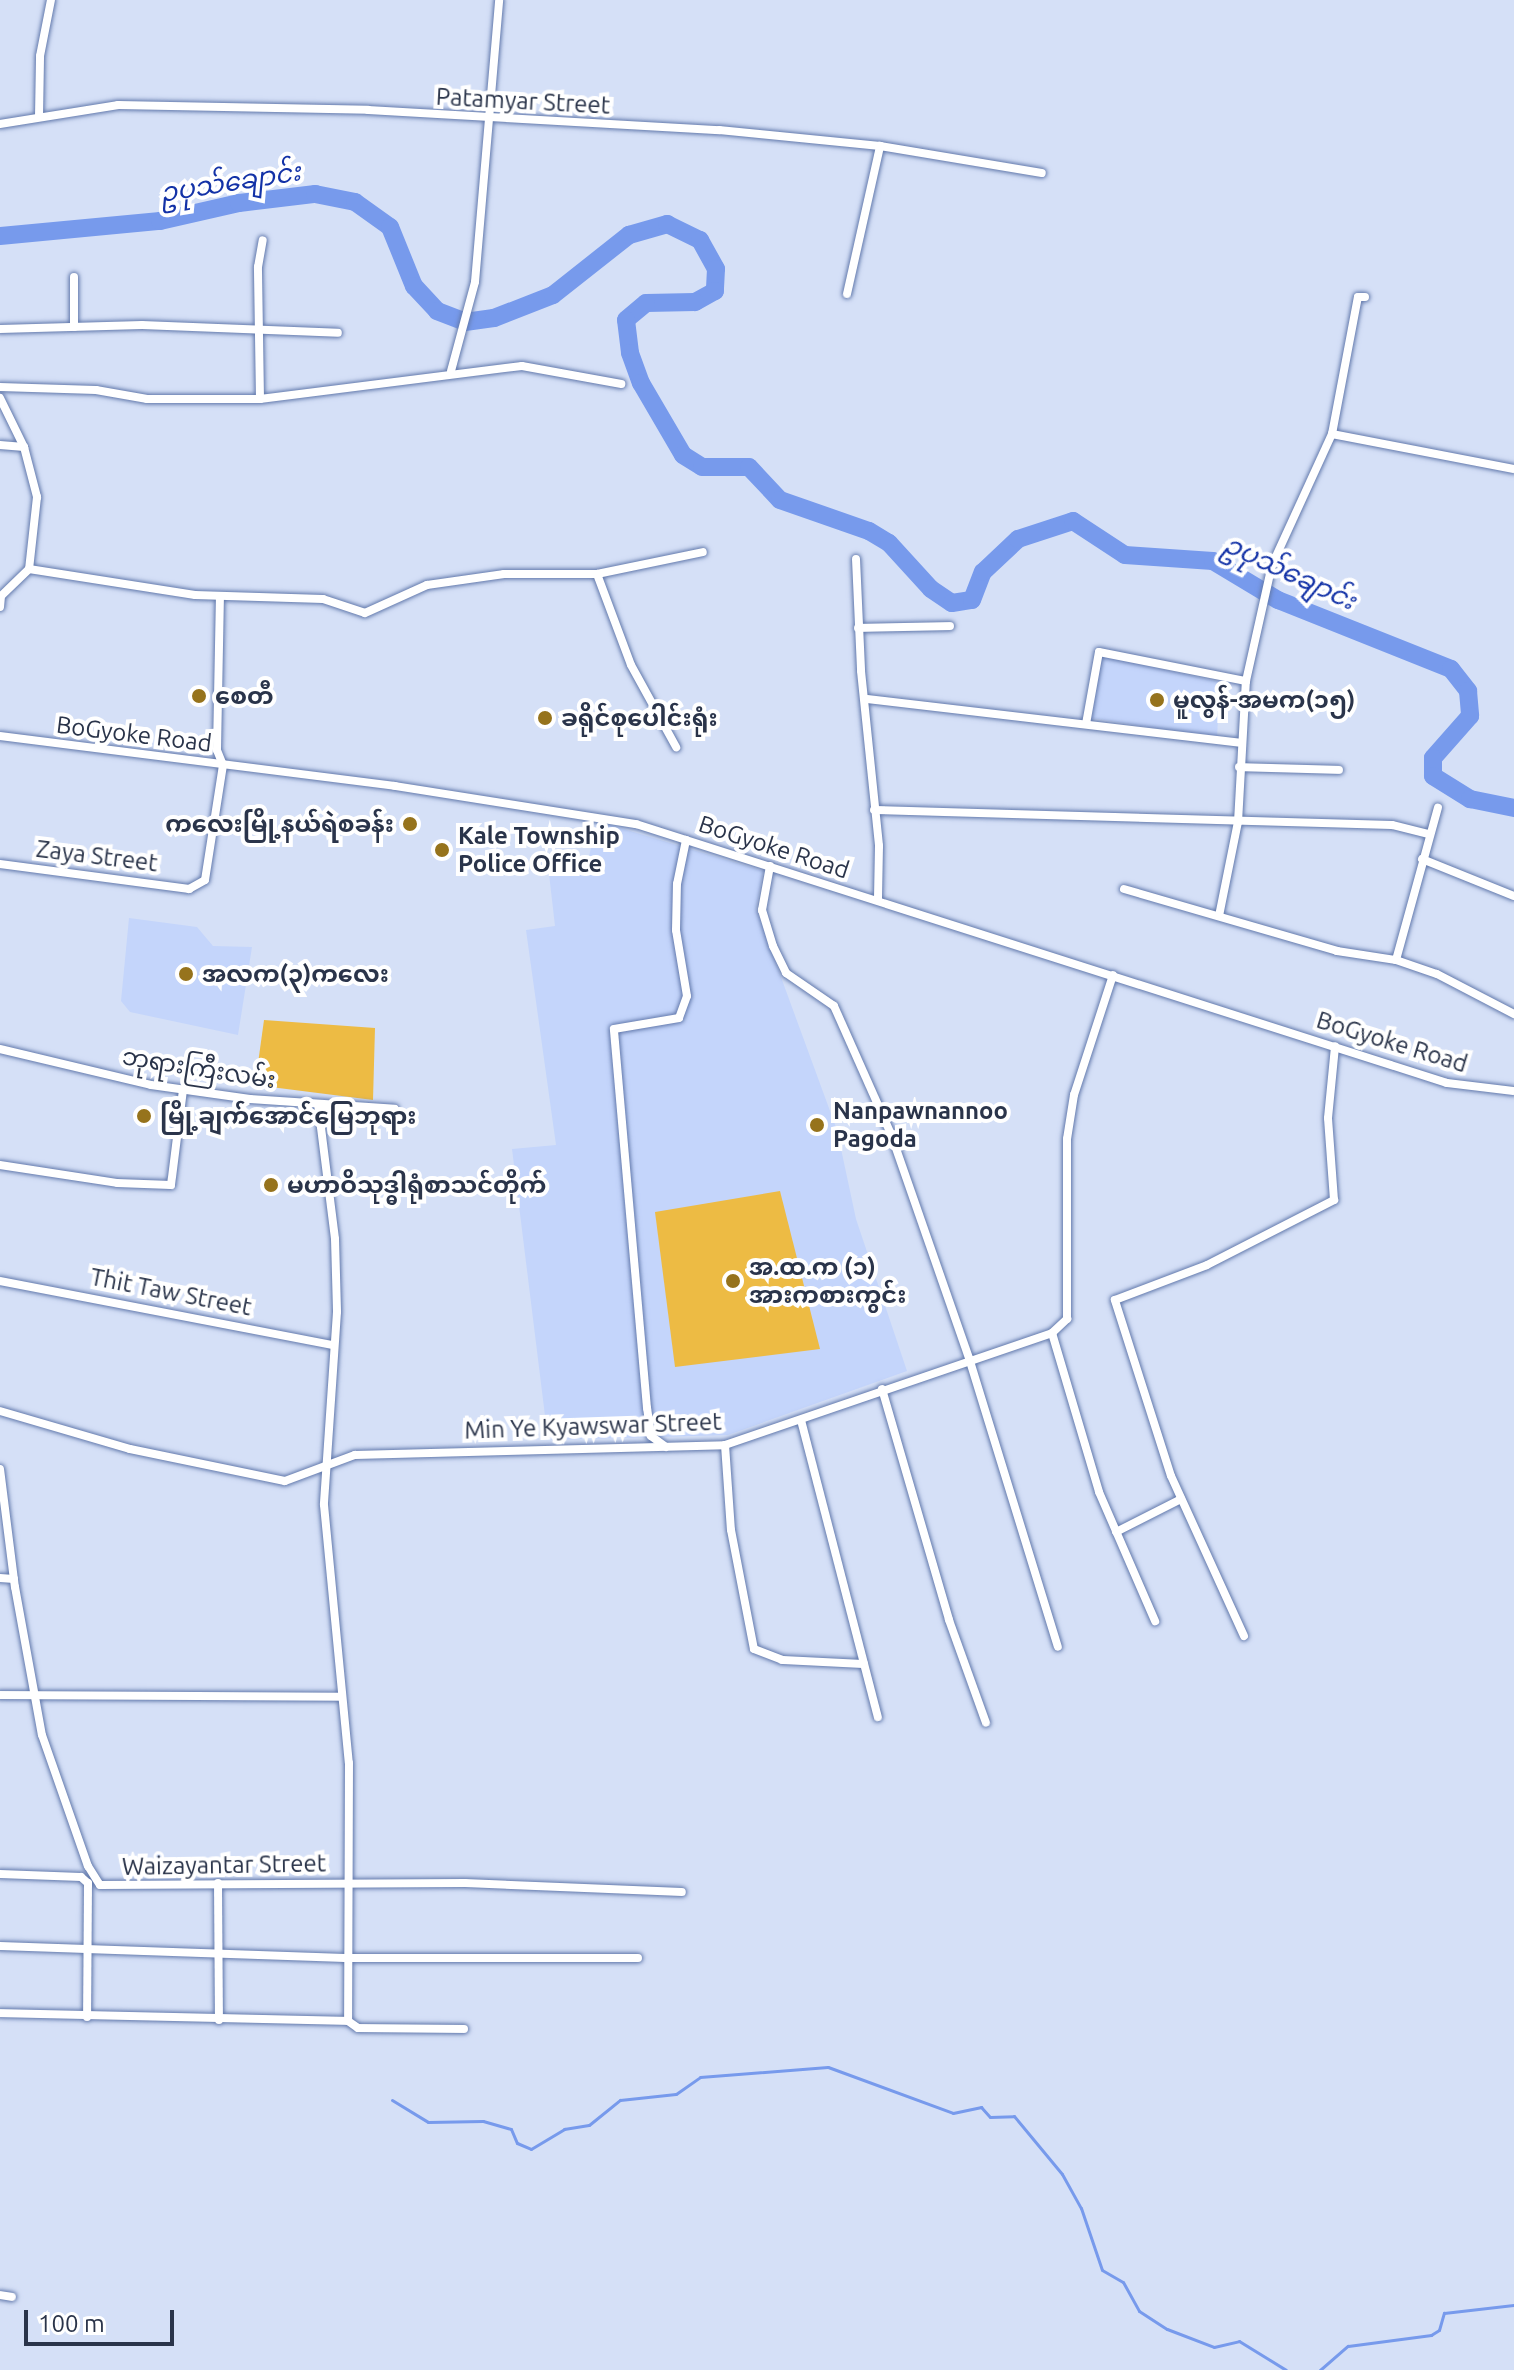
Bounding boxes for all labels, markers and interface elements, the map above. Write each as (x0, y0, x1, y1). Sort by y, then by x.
street label: Patamyar Street (435, 82, 611, 120)
water label: ဥပုသ်ချောင်း (157, 155, 303, 209)
water label: ဥပုသ်ချောင်း (1219, 528, 1361, 616)
place label: စေတီ (215, 682, 274, 710)
place label: မူလွန်-အမက(၁၅) (1173, 686, 1355, 714)
marker: စေတီ (190, 687, 208, 705)
marker: မူလွန်-အမက(၁၅) (1148, 691, 1166, 709)
place label: ခရိုင်စုပေါင်းရုံး (561, 704, 718, 732)
marker: ခရိုင်စုပေါင်းရုံး (536, 709, 554, 727)
street label: BoGyoke Road (55, 710, 213, 758)
street label: BoGyoke Road (695, 809, 853, 885)
place label: ကလေးမြို့နယ်ရဲစခန်း (165, 810, 394, 838)
marker: ကလေးမြို့နယ်ရဲစခန်း (401, 815, 419, 833)
place label: Kale Township Police Office (458, 822, 620, 878)
street label: Zaya Street (35, 834, 159, 878)
marker: Kale Township Police Office (433, 841, 451, 859)
place label: အလက(၃)ကလေး (202, 960, 389, 988)
marker: အလက(၃)ကလေး (177, 965, 195, 983)
street label: BoGyoke Road (1313, 1005, 1471, 1079)
street label: ဘုရားကြီးလမ်း (120, 1042, 278, 1094)
place label: Nanpawnannoo Pagoda (833, 1097, 1008, 1153)
place label: မြို့ချက်အောင်မြေဘုရား (160, 1102, 416, 1130)
marker: မြို့ချက်အောင်မြေဘုရား (135, 1107, 153, 1125)
marker: Nanpawnannoo Pagoda (808, 1116, 826, 1134)
place label: မဟာဝိသုဒ္ဓါရုံစာသင်တိုက် (287, 1171, 546, 1199)
marker: မဟာဝိသုဒ္ဓါရုံစာသင်တိုက် (262, 1176, 280, 1194)
place label: အ.ထ.က (၁) အားကစားကွင်း (749, 1253, 906, 1309)
street label: Thit Taw Street (88, 1262, 254, 1322)
marker: အ.ထ.က (၁) အားကစားကွင်း (724, 1272, 742, 1290)
street label: Min Ye Kyawswar Street (464, 1407, 722, 1445)
street label: Waizayantar Street (122, 1849, 326, 1881)
scale bar (28, 2294, 178, 2344)
text: 100 m (38, 2310, 105, 2337)

